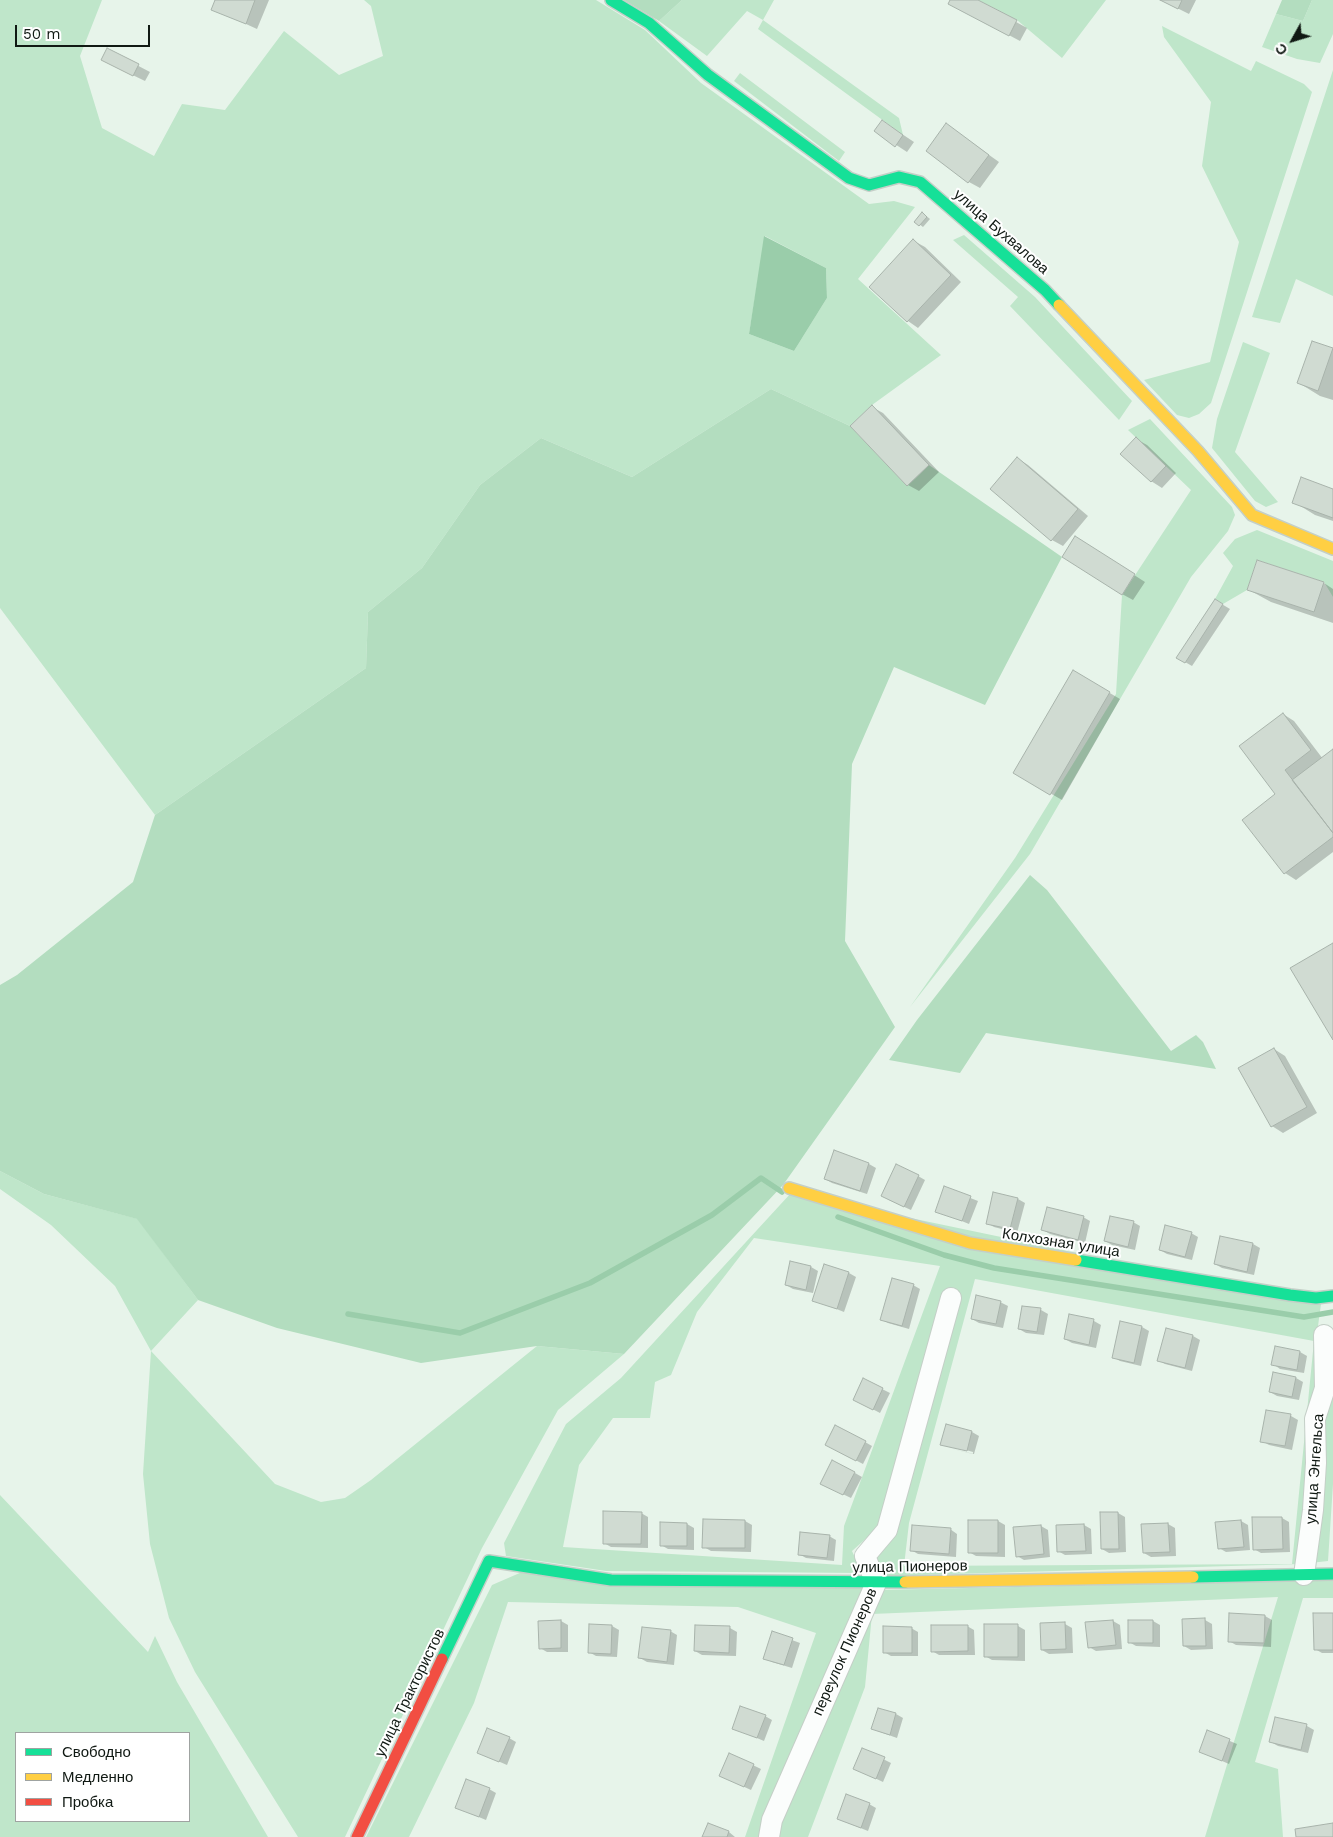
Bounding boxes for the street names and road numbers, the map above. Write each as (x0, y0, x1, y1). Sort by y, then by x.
street label: улица Бухвалова (950, 186, 1052, 278)
street label: Колхозная улица (1001, 1225, 1121, 1261)
street label: улица Энгельса (1302, 1413, 1328, 1525)
street label: улица Пионеров (852, 1557, 968, 1577)
street label: переулок Пионеров (809, 1585, 881, 1719)
street label: улица Трактористов (371, 1626, 449, 1760)

